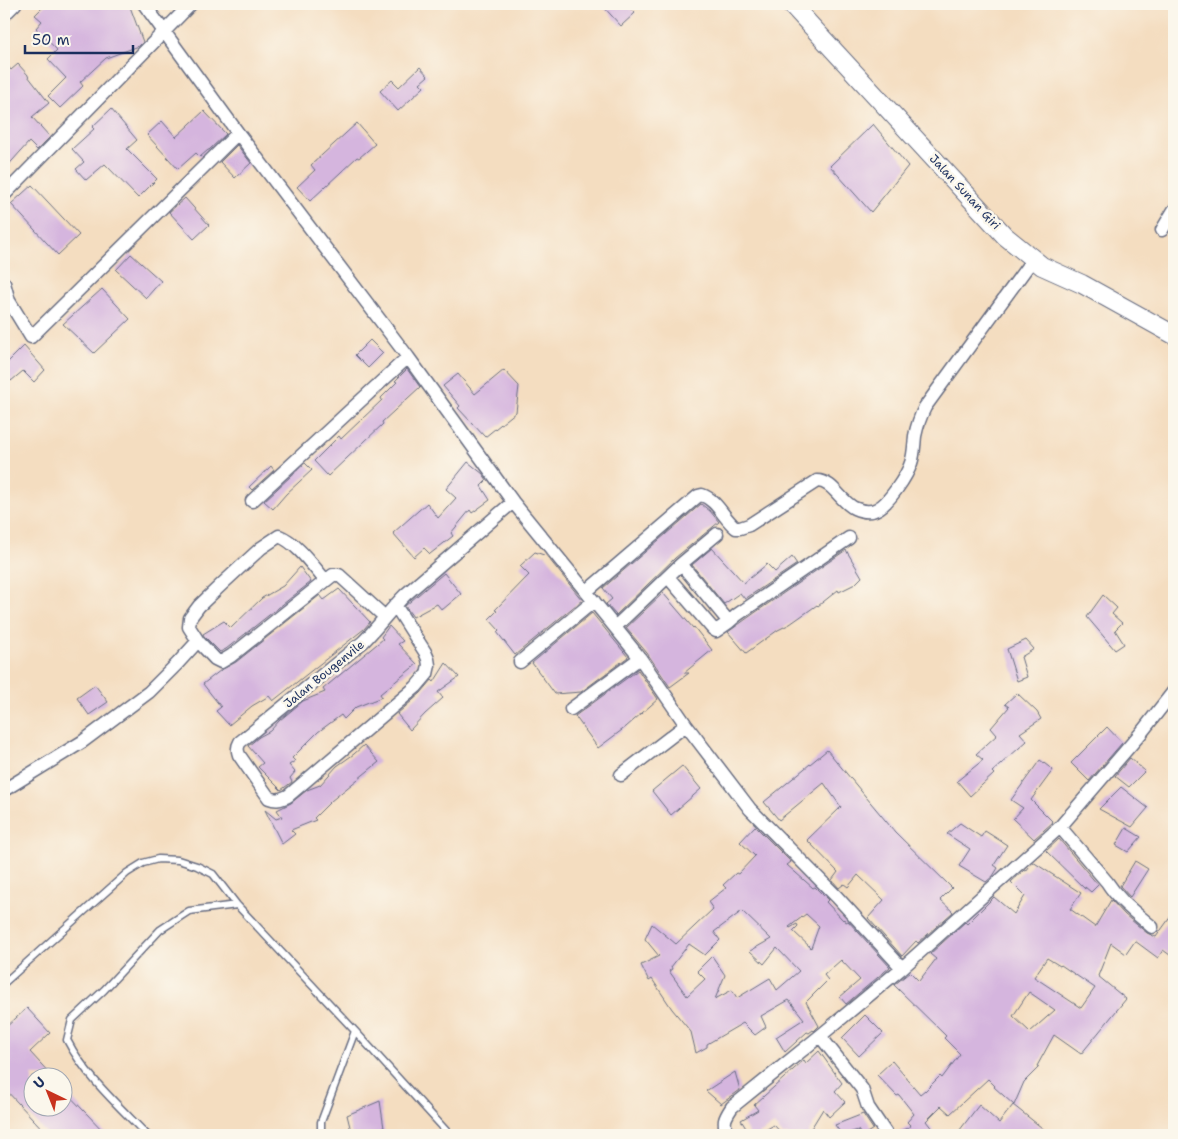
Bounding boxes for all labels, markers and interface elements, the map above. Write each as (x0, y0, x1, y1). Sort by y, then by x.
scale bar (25, 22, 132, 54)
text: 50 m (32, 30, 70, 50)
street label: Jalan Sunan Giri (926, 151, 1004, 233)
street label: Jalan Bougenvile (280, 636, 368, 711)
north arrow (22, 1066, 72, 1116)
text: U (29, 1073, 49, 1092)

